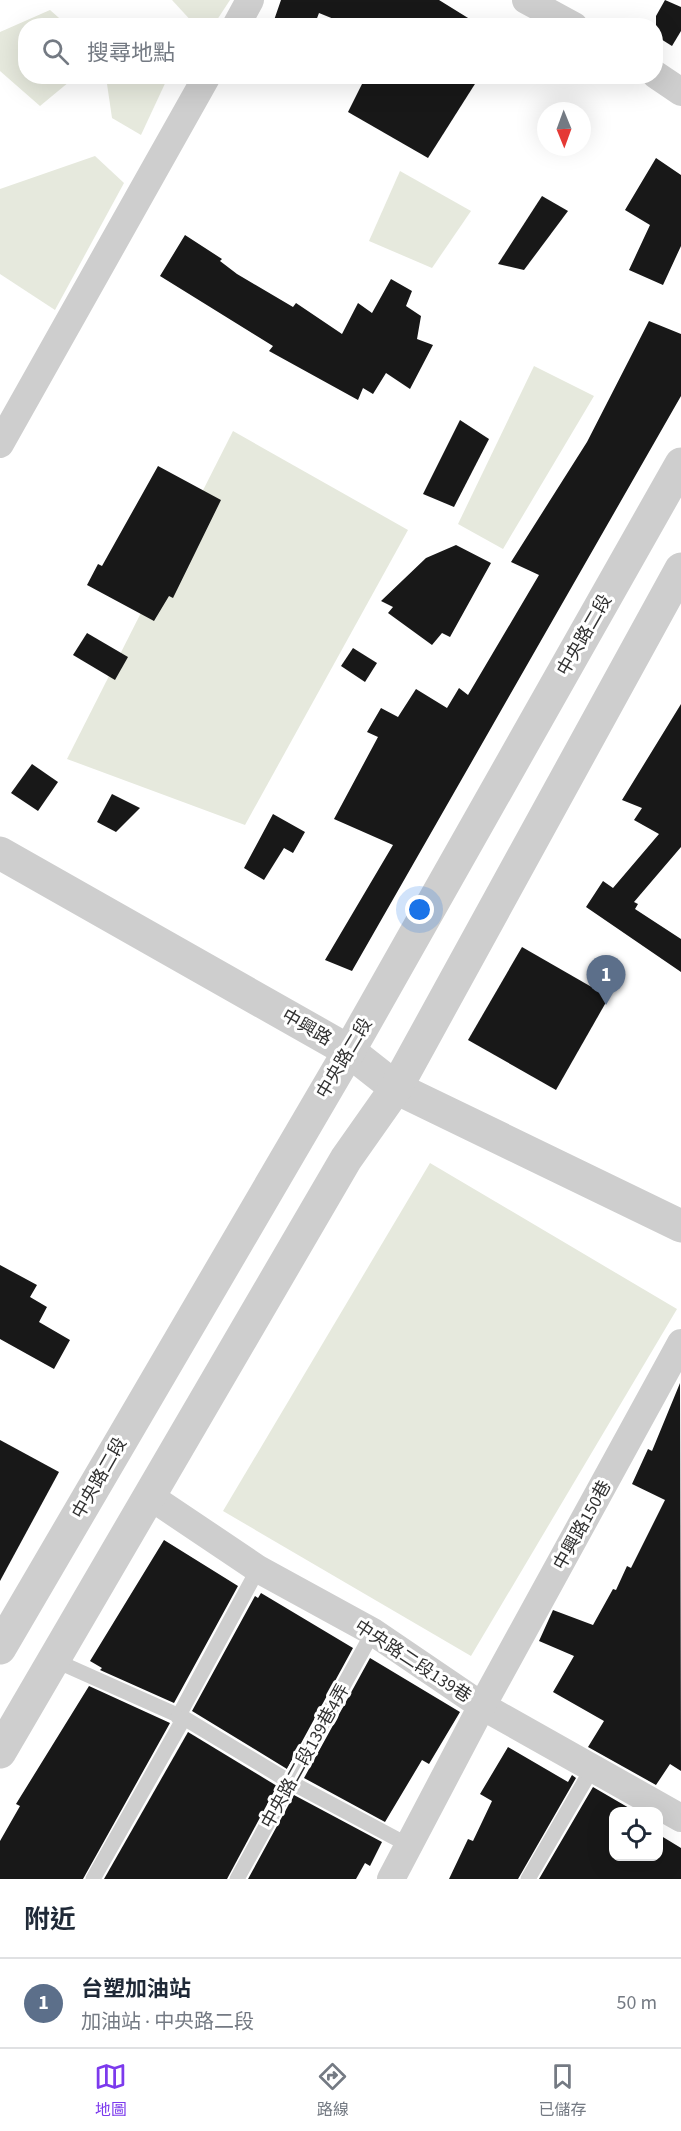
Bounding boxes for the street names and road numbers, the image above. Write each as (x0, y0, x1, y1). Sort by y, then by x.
street label: 中央路二段 (551, 590, 618, 680)
street label: 中興路 (277, 1003, 336, 1052)
street label: 中央路二段 (311, 1013, 378, 1103)
street label: 中央路二段 (66, 1433, 133, 1523)
street label: 中興路150巷 (548, 1476, 617, 1575)
street label: 中央路二段139巷 (349, 1614, 476, 1709)
street label: 中央路二段139巷4弄 (255, 1679, 356, 1833)

